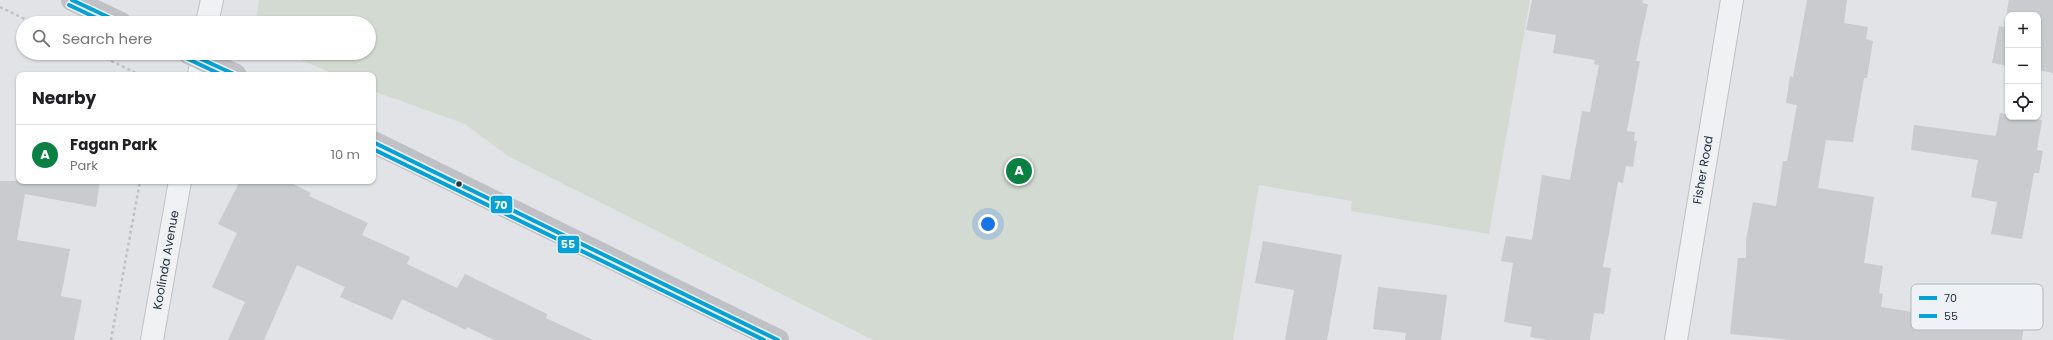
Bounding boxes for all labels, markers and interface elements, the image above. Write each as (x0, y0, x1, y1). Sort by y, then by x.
map controls (2005, 12, 2041, 120)
button: + (2005, 12, 2041, 48)
search box (16, 16, 376, 60)
icon: search (30, 27, 52, 49)
text: Search here (62, 28, 152, 49)
button: − (2005, 48, 2041, 84)
button: locate (2005, 84, 2041, 120)
text: Nearby (32, 86, 96, 110)
text: Fagan Park (70, 134, 157, 155)
street label: Fisher Road (1688, 134, 1717, 205)
text: A (40, 145, 50, 164)
text: 10 m (331, 145, 360, 164)
text: Park (70, 156, 98, 175)
pin: A (1006, 156, 1032, 186)
unlabelled marker (454, 179, 464, 189)
line badge: 70 (490, 195, 513, 214)
text: 70 (494, 197, 508, 213)
street label: Koolinda Avenue (148, 209, 183, 311)
your location (978, 214, 998, 234)
line badge: 55 (557, 235, 580, 254)
text: 55 (561, 236, 575, 252)
legend (1911, 284, 2043, 330)
text: 70 (1944, 290, 1957, 306)
text: 55 (1944, 308, 1958, 324)

